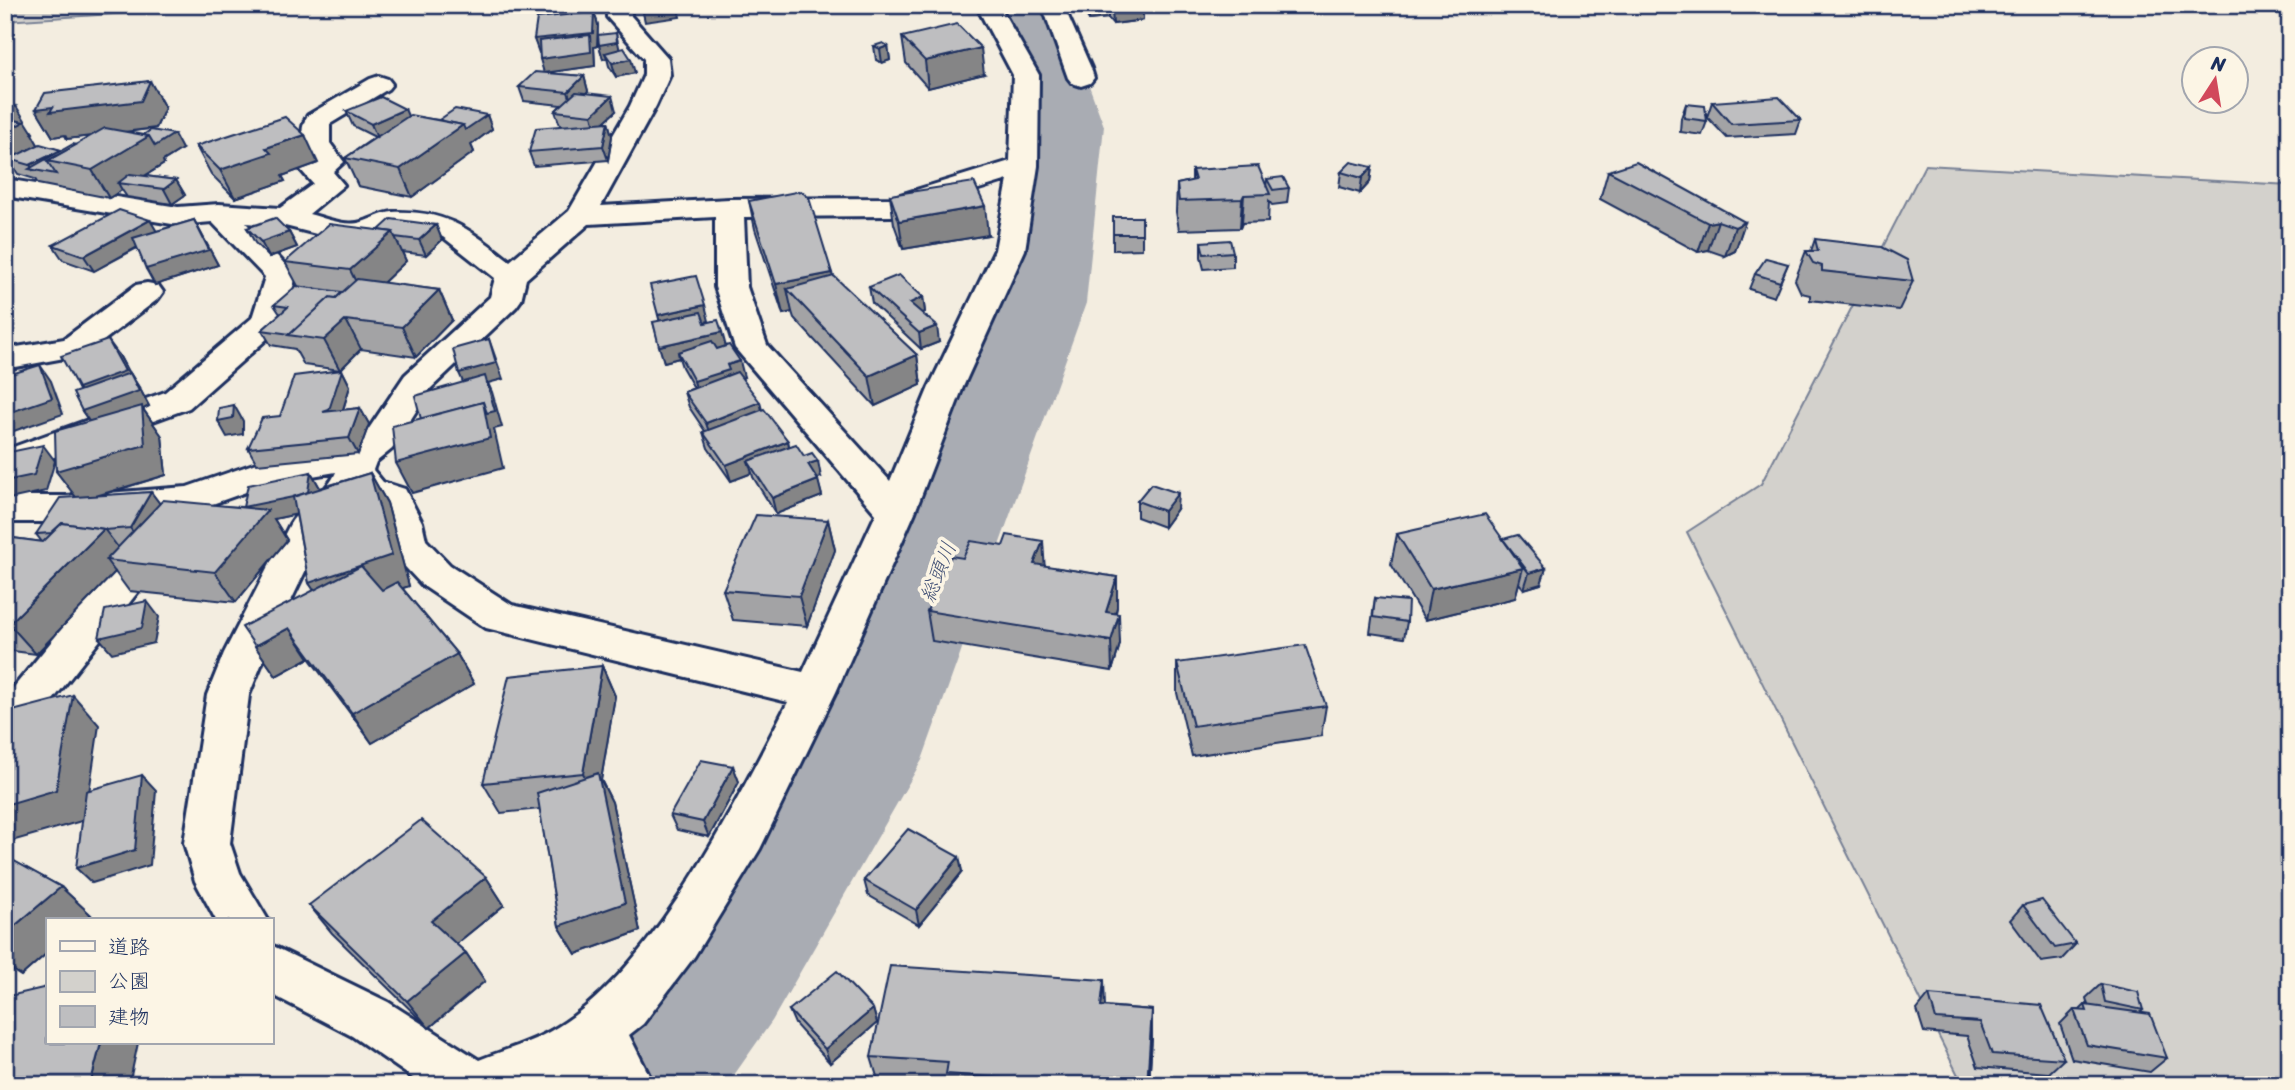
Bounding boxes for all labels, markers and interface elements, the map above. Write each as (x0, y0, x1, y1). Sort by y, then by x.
north arrow (2180, 46, 2250, 116)
text: N (2208, 46, 2229, 82)
water label: 総頭川 (909, 536, 967, 608)
legend (46, 918, 273, 1044)
text: 道路 (108, 928, 150, 966)
text: 公園 (108, 962, 150, 1000)
text: 建物 (108, 998, 150, 1036)

